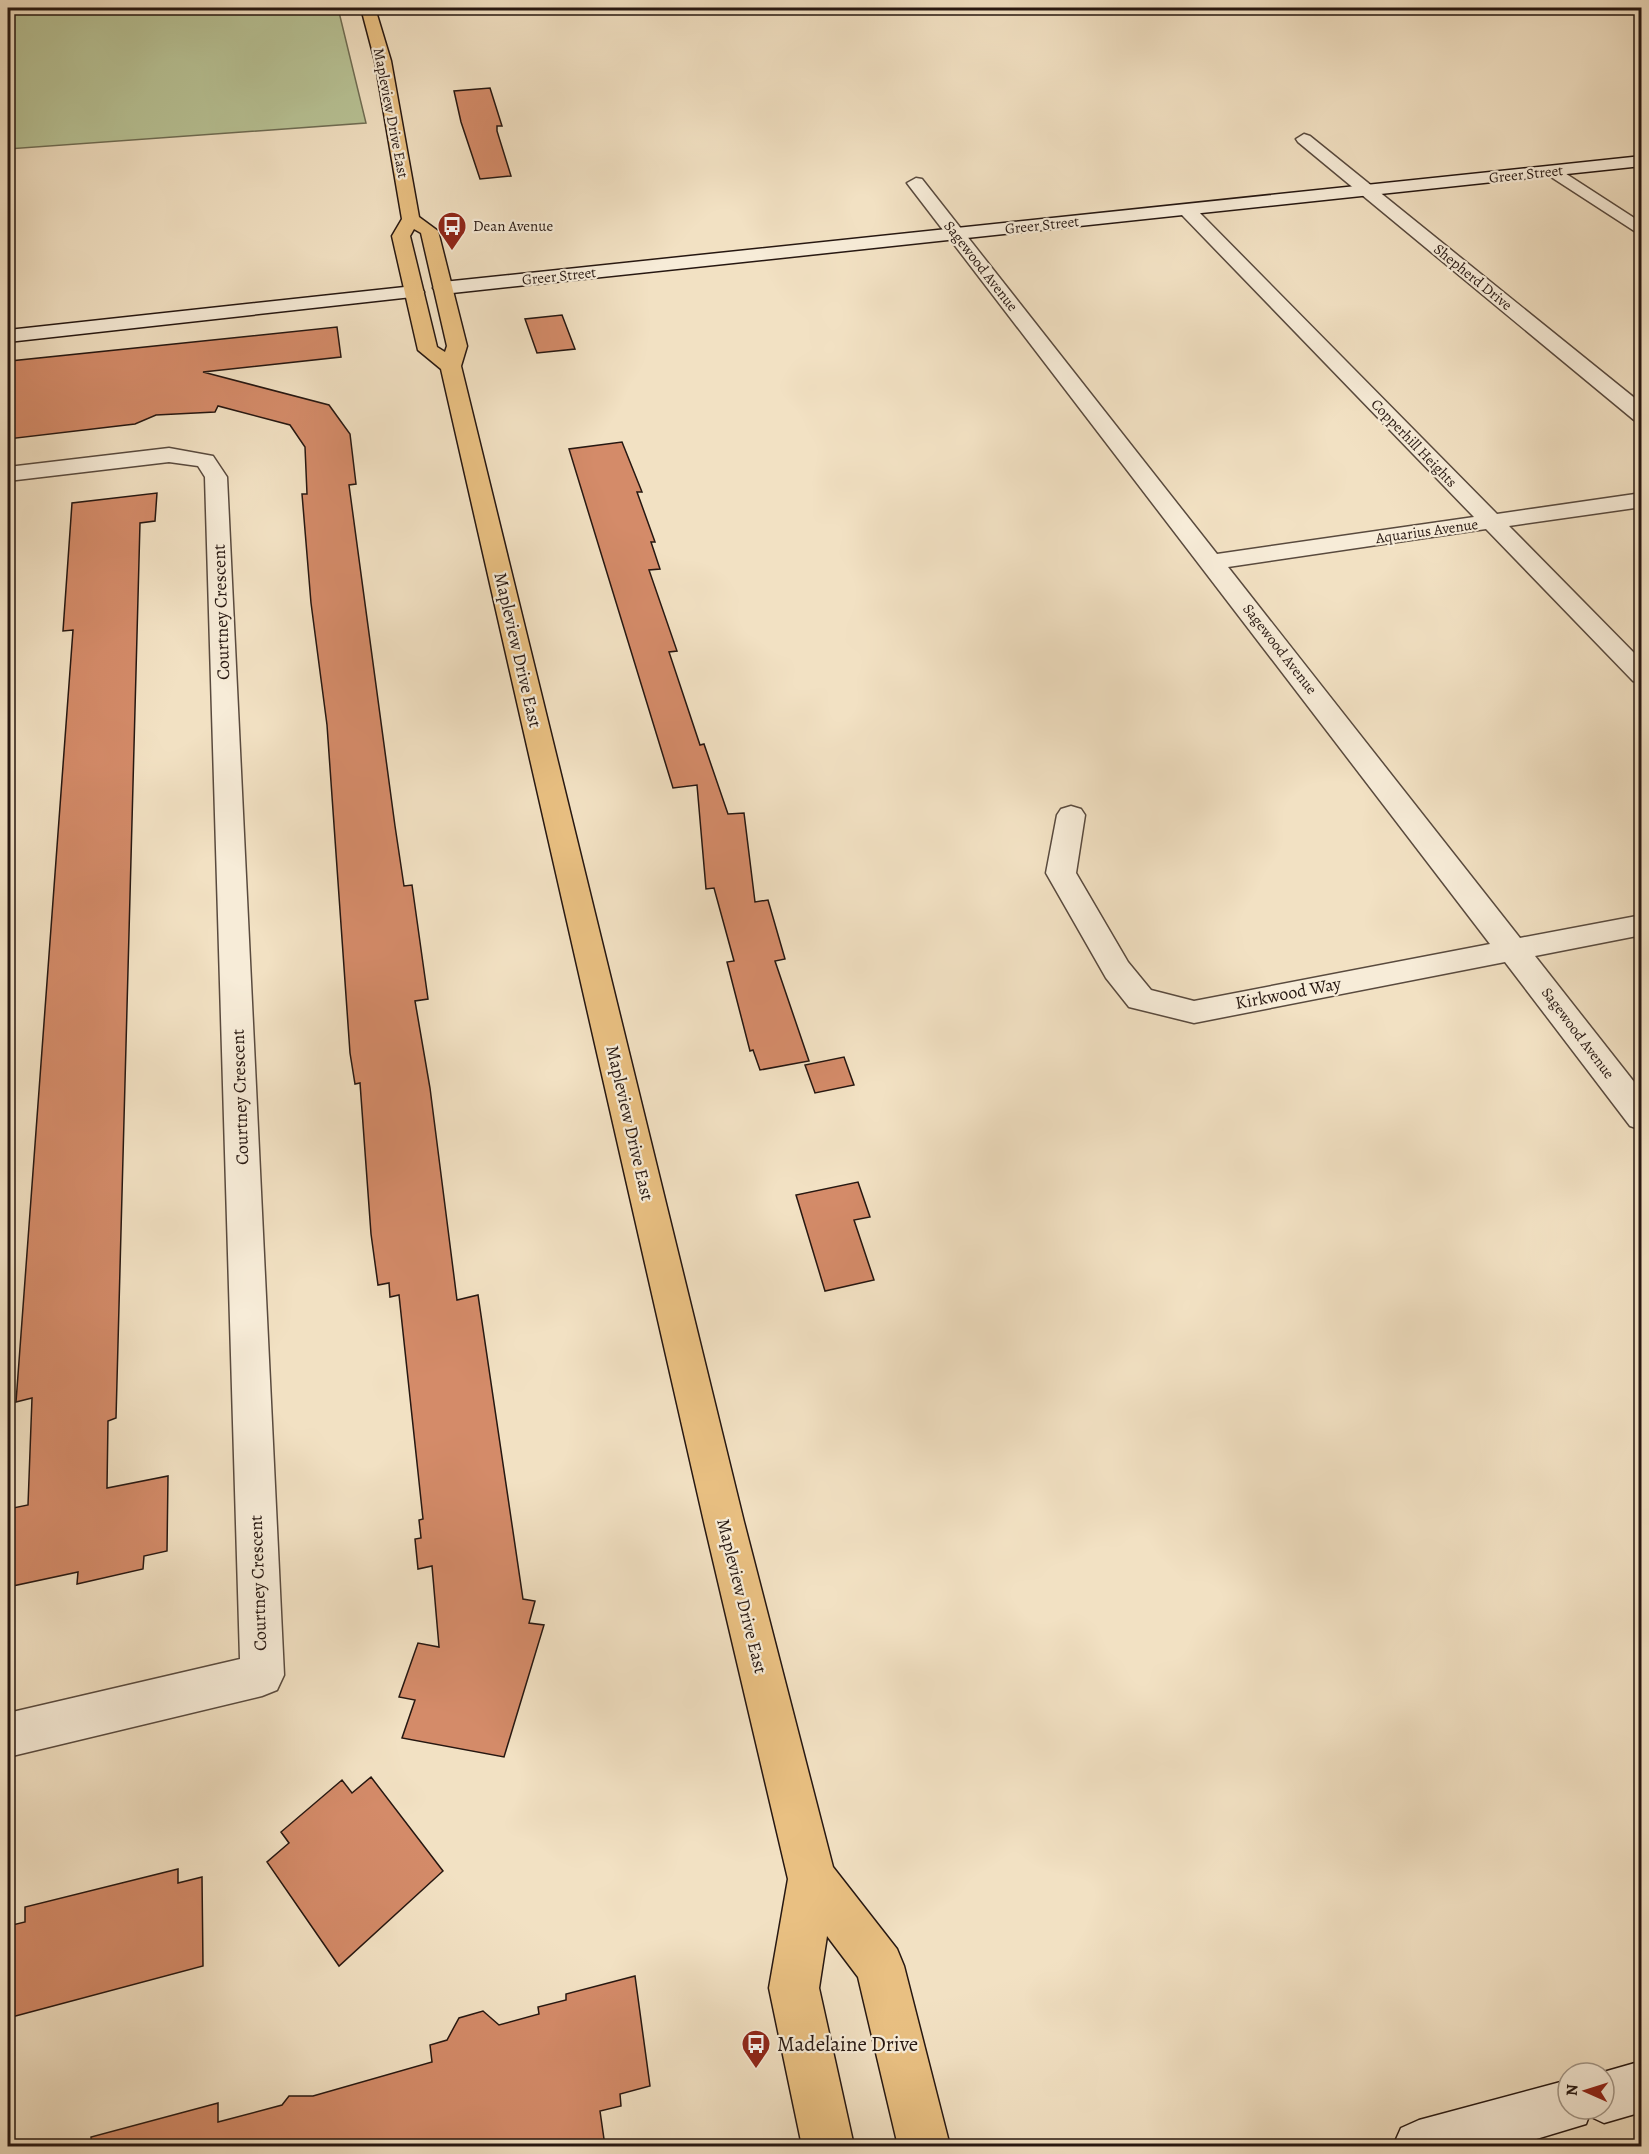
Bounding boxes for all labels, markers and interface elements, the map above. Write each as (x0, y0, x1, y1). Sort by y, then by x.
street label: Mapleview Drive East (369, 46, 413, 180)
street label: Greer Street (1488, 160, 1564, 188)
bus stop icon: Dean Avenue (436, 210, 468, 252)
street label: Greer Street (1004, 211, 1080, 239)
place label: Dean Avenue (473, 216, 553, 236)
street label: Sagewood Avenue (939, 217, 1023, 316)
street label: Shepherd Drive (1430, 239, 1517, 315)
street label: Greer Street (521, 262, 597, 290)
street label: Copperhill Heights (1367, 394, 1461, 492)
street label: Aquarius Avenue (1374, 514, 1480, 548)
street label: Courtney Crescent (207, 544, 235, 680)
street label: Mapleview Drive East (488, 570, 548, 730)
street label: Sagewood Avenue (1238, 600, 1322, 699)
street label: Kirkwood Way (1233, 971, 1344, 1015)
street label: Sagewood Avenue (1537, 983, 1619, 1083)
street label: Courtney Crescent (226, 1029, 254, 1165)
street label: Mapleview Drive East (600, 1043, 660, 1203)
street label: Courtney Crescent (244, 1515, 272, 1651)
street label: Mapleview Drive East (711, 1516, 773, 1676)
bus stop icon: Madelaine Drive (740, 2028, 772, 2070)
place label: Madelaine Drive (777, 2030, 918, 2058)
north arrow (1556, 2061, 1616, 2121)
text: N (1561, 2084, 1583, 2097)

